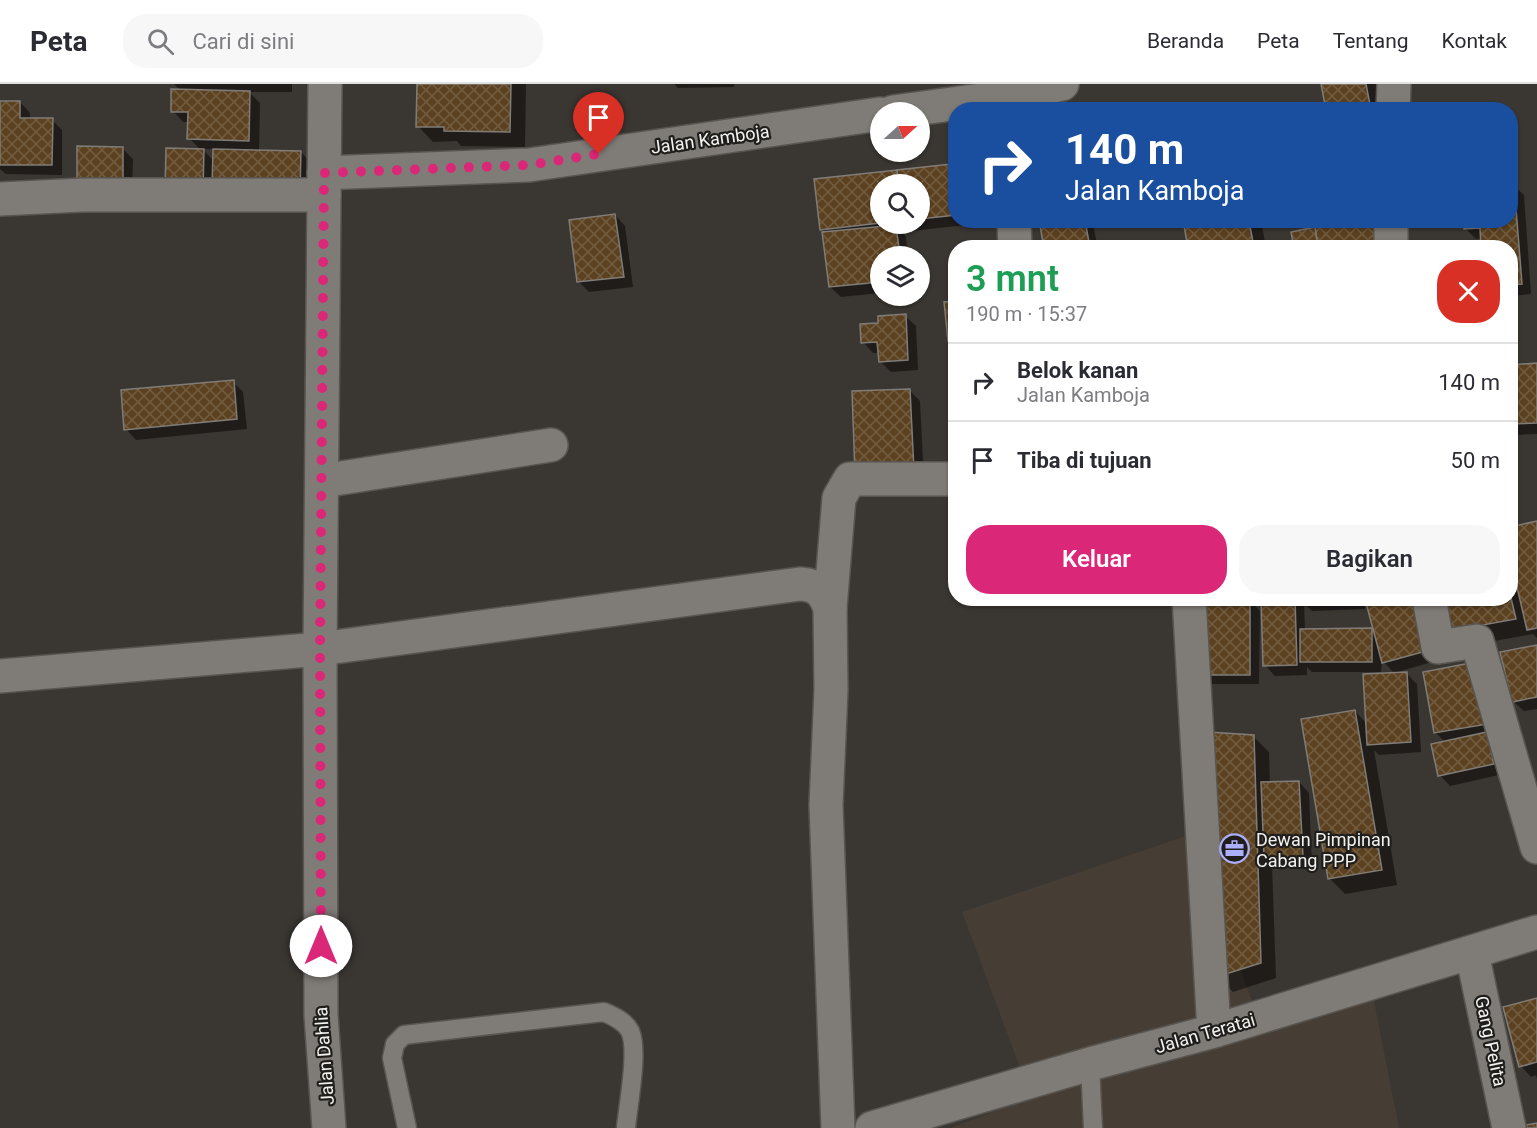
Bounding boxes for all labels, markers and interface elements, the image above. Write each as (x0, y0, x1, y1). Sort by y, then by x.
search box (123, 14, 543, 68)
text: Peta (30, 25, 87, 58)
icon: search (144, 25, 177, 58)
text: Cari di sini (192, 29, 294, 54)
text: Beranda (1147, 29, 1224, 53)
text: Peta (1257, 29, 1300, 53)
text: Tentang (1333, 29, 1409, 53)
text: Kontak (1442, 29, 1507, 53)
pin (573, 92, 624, 154)
icon: arrive (582, 101, 615, 134)
north arrow (870, 102, 930, 162)
map controls (870, 102, 930, 306)
street label: Jalan Kamboja (649, 120, 771, 158)
text: 140 m (1065, 125, 1184, 174)
icon: right (966, 126, 1044, 204)
button: search (870, 174, 930, 234)
text: Jalan Kamboja (1065, 175, 1244, 207)
button: layers (870, 246, 930, 306)
text: 3 mnt (966, 258, 1059, 300)
button: close (1437, 260, 1500, 323)
text: 190 m · 15:37 (966, 302, 1087, 326)
text: Belok kanan (1017, 358, 1138, 383)
icon: right (966, 366, 999, 399)
text: 140 m (1438, 370, 1500, 395)
text: Jalan Kamboja (1017, 383, 1150, 407)
icon: arrive (966, 444, 999, 477)
text: Tiba di tujuan (1017, 448, 1152, 473)
text: 50 m (1451, 448, 1500, 473)
button: Keluar (966, 525, 1227, 594)
button: Bagikan (1239, 525, 1500, 594)
place label: Dewan Pimpinan Cabang PPP (1256, 829, 1391, 871)
office icon: Dewan Pimpinan Cabang PPP (1219, 833, 1251, 865)
position arrow (289, 914, 353, 978)
street label: Gang Pelita (1471, 994, 1511, 1088)
street label: Jalan Dahlia (310, 1006, 338, 1106)
street label: Jalan Teratai (1153, 1009, 1257, 1057)

